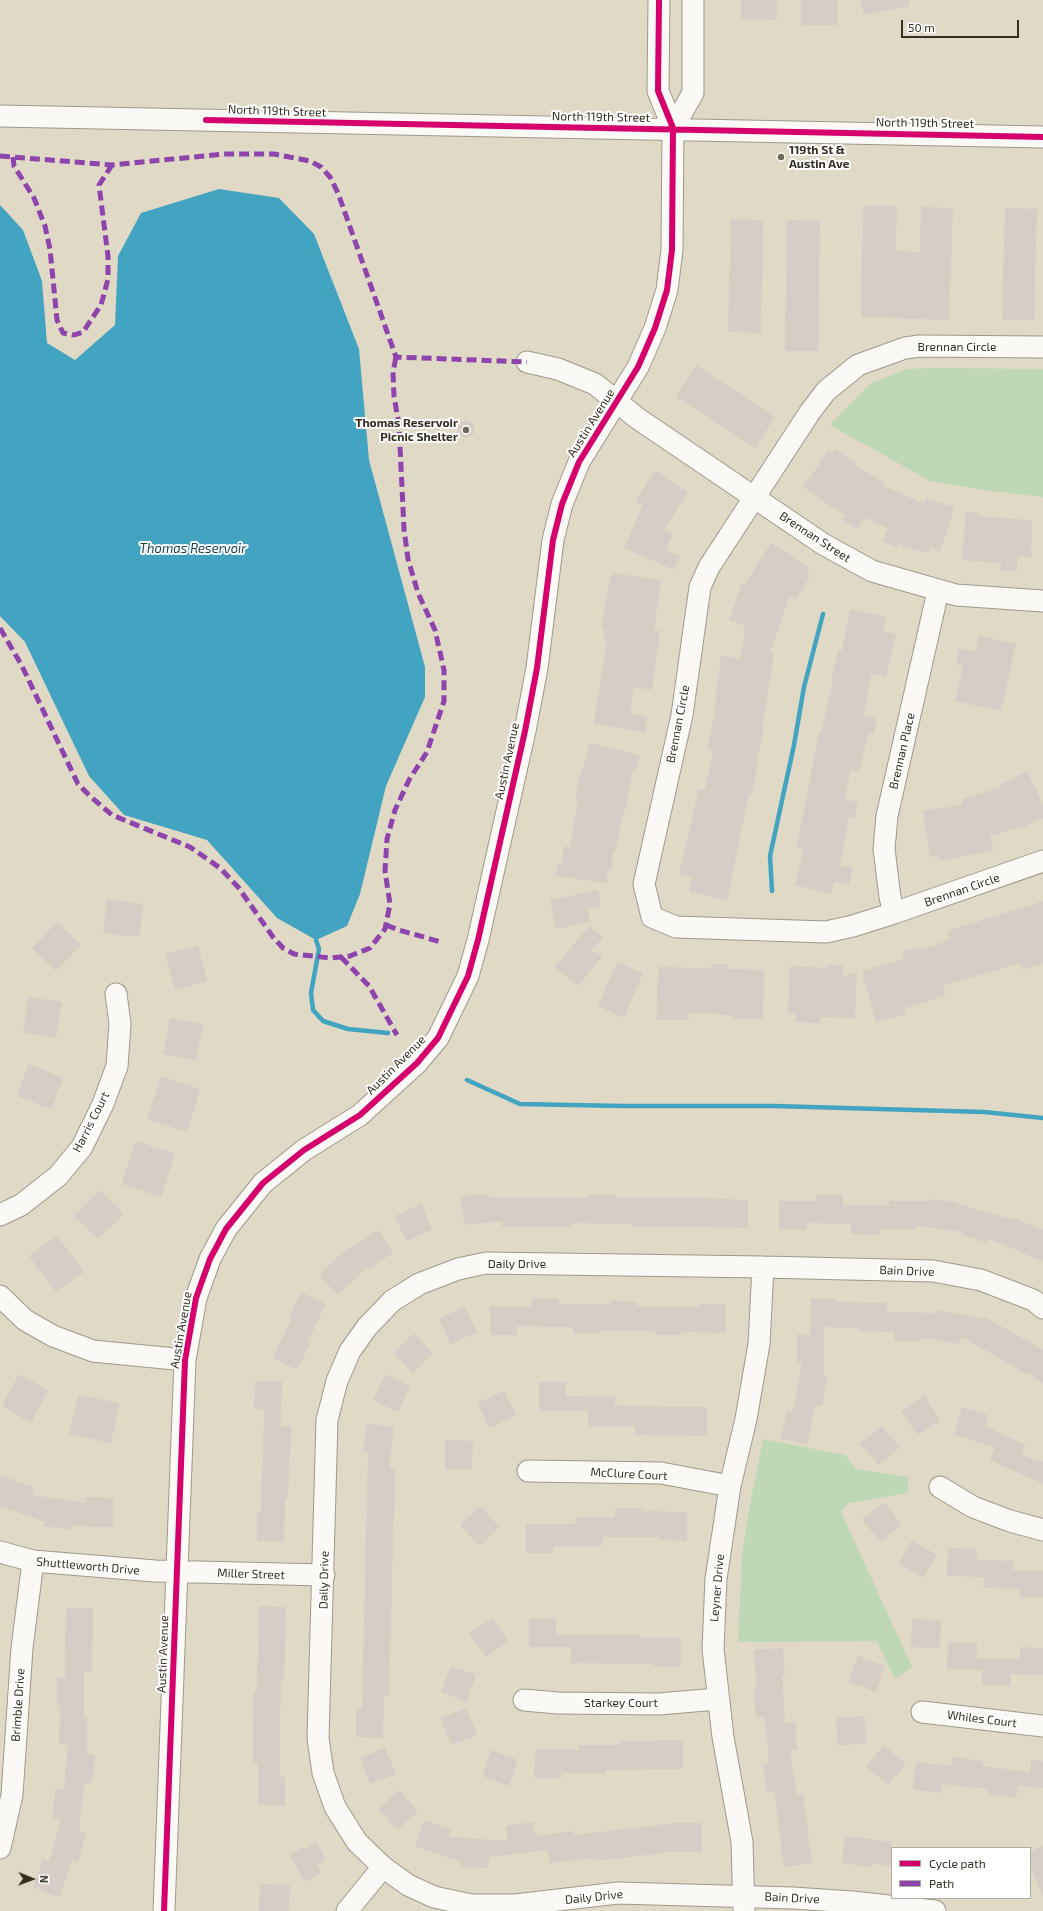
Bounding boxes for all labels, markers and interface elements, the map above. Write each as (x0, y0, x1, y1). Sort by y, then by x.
scale bar (903, 12, 1021, 38)
text: 50 m (908, 20, 935, 34)
street label: North 119th Street (228, 102, 326, 120)
street label: North 119th Street (552, 109, 650, 125)
street label: North 119th Street (876, 115, 974, 131)
place label: 119th St & Austin Ave (789, 143, 849, 171)
marker: 119th St & Austin Ave (776, 152, 786, 162)
street label: Brennan Circle (917, 340, 997, 354)
street label: Austin Avenue (564, 386, 618, 460)
place label: Thomas Reservoir Picnic Shelter (355, 416, 458, 444)
marker: Thomas Reservoir Picnic Shelter (461, 425, 471, 435)
street label: Brennan Street (777, 509, 853, 565)
water label: Thomas Reservoir (140, 541, 246, 557)
street label: Brennan Circle (663, 684, 693, 764)
street label: Brennan Place (886, 711, 918, 791)
street label: Austin Avenue (492, 721, 522, 801)
street label: Brennan Circle (922, 870, 1002, 910)
street label: Austin Avenue (363, 1032, 429, 1098)
street label: Harris Court (70, 1089, 112, 1155)
street label: Daily Drive (488, 1257, 546, 1271)
street label: Bain Drive (879, 1263, 935, 1279)
street label: Austin Avenue (167, 1290, 195, 1370)
street label: McClure Court (590, 1465, 668, 1483)
street label: Daily Drive (316, 1551, 332, 1609)
street label: Leyner Drive (707, 1553, 727, 1623)
street label: Shuttleworth Drive (36, 1554, 140, 1578)
street label: Miller Street (217, 1566, 285, 1582)
street label: Austin Avenue (154, 1615, 172, 1693)
street label: Brimble Drive (8, 1668, 28, 1742)
street label: Starkey Court (584, 1696, 658, 1710)
street label: Whiles Court (946, 1708, 1018, 1730)
legend (891, 1847, 1031, 1899)
text: Cycle path (929, 1856, 986, 1870)
north arrow (12, 1859, 52, 1899)
text: N (38, 1875, 51, 1883)
text: Path (929, 1876, 954, 1890)
street label: Daily Drive (564, 1887, 624, 1907)
street label: Bain Drive (764, 1889, 820, 1907)

